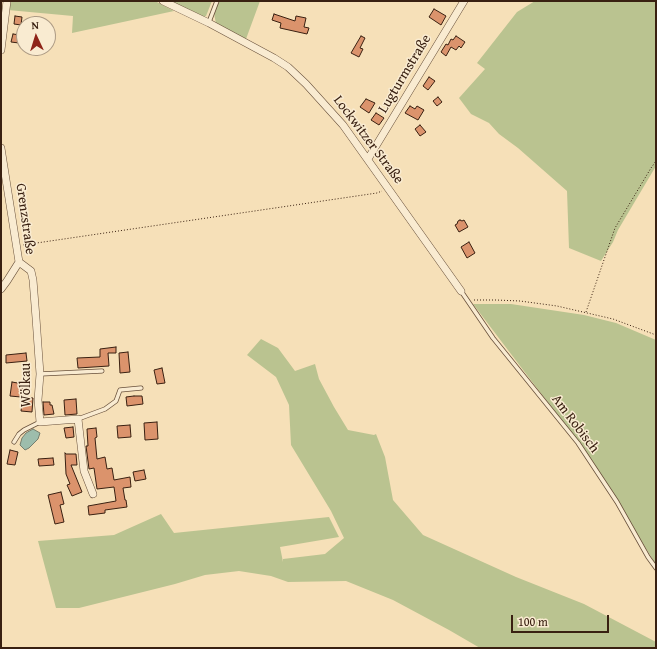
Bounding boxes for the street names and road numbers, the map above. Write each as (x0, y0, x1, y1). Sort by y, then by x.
street label: Lugturmstraße (375, 32, 435, 116)
street label: Lockwitzer Straße (329, 93, 407, 187)
street label: Grenzstraße (12, 182, 38, 256)
street label: Wölkau (18, 363, 34, 407)
street label: Am Robisch (548, 391, 602, 457)

